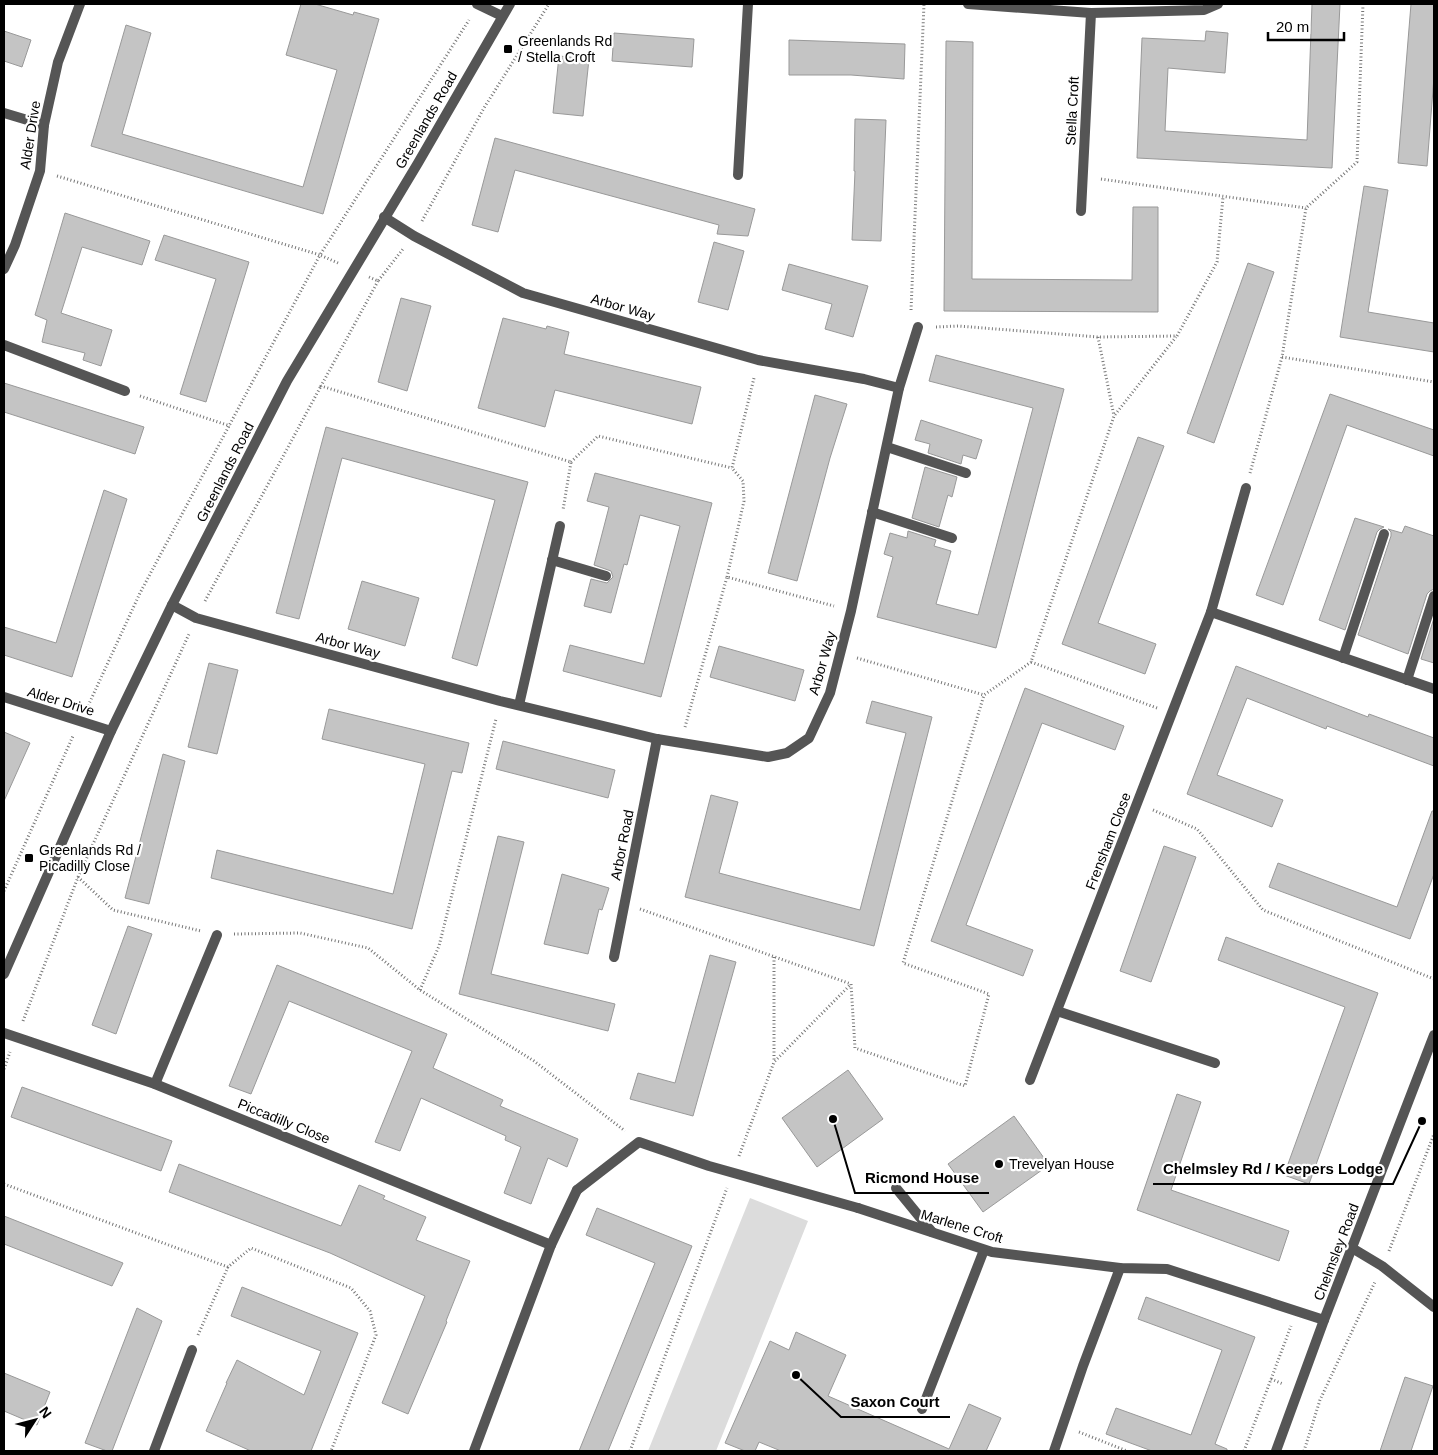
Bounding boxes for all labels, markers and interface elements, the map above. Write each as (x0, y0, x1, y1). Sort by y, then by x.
scale bar (1268, 10, 1344, 42)
text: 20 m (1276, 18, 1309, 35)
place label: Greenlands Rd / Stella Croft (518, 33, 612, 65)
marker: Greenlands Rd / Stella Croft (502, 43, 514, 55)
street label: Greenlands Road (392, 68, 460, 172)
street label: Stella Croft (1062, 76, 1082, 146)
street label: Alder Drive (17, 99, 43, 170)
street label: Arbor Way (589, 290, 657, 324)
street label: Greenlands Road (193, 419, 257, 525)
street label: Arbor Way (314, 629, 382, 661)
street label: Arbor Way (805, 629, 839, 697)
street label: Alder Drive (26, 683, 97, 719)
street label: Frensham Close (1082, 790, 1134, 892)
street label: Arbor Road (607, 808, 637, 882)
place label: Greenlands Rd / Picadilly Close (39, 842, 141, 874)
marker: Greenlands Rd / Picadilly Close (23, 852, 35, 864)
street label: Piccadilly Close (236, 1095, 333, 1147)
callout: Chelmsley Rd / Keepers Lodge (1153, 1154, 1393, 1184)
place label: Trevelyan House (1009, 1156, 1115, 1172)
marker: Trevelyan House (993, 1158, 1005, 1170)
text: Chelmsley Rd / Keepers Lodge (1163, 1160, 1383, 1177)
callout: Ricmond House (855, 1163, 989, 1193)
text: Ricmond House (865, 1169, 979, 1186)
street label: Chelmsley Road (1310, 1201, 1362, 1303)
street label: Marlene Croft (919, 1206, 1005, 1246)
callout: Saxon Court (841, 1387, 950, 1417)
text: Saxon Court (850, 1393, 940, 1410)
north arrow (10, 1395, 60, 1445)
text: N (36, 1404, 55, 1421)

